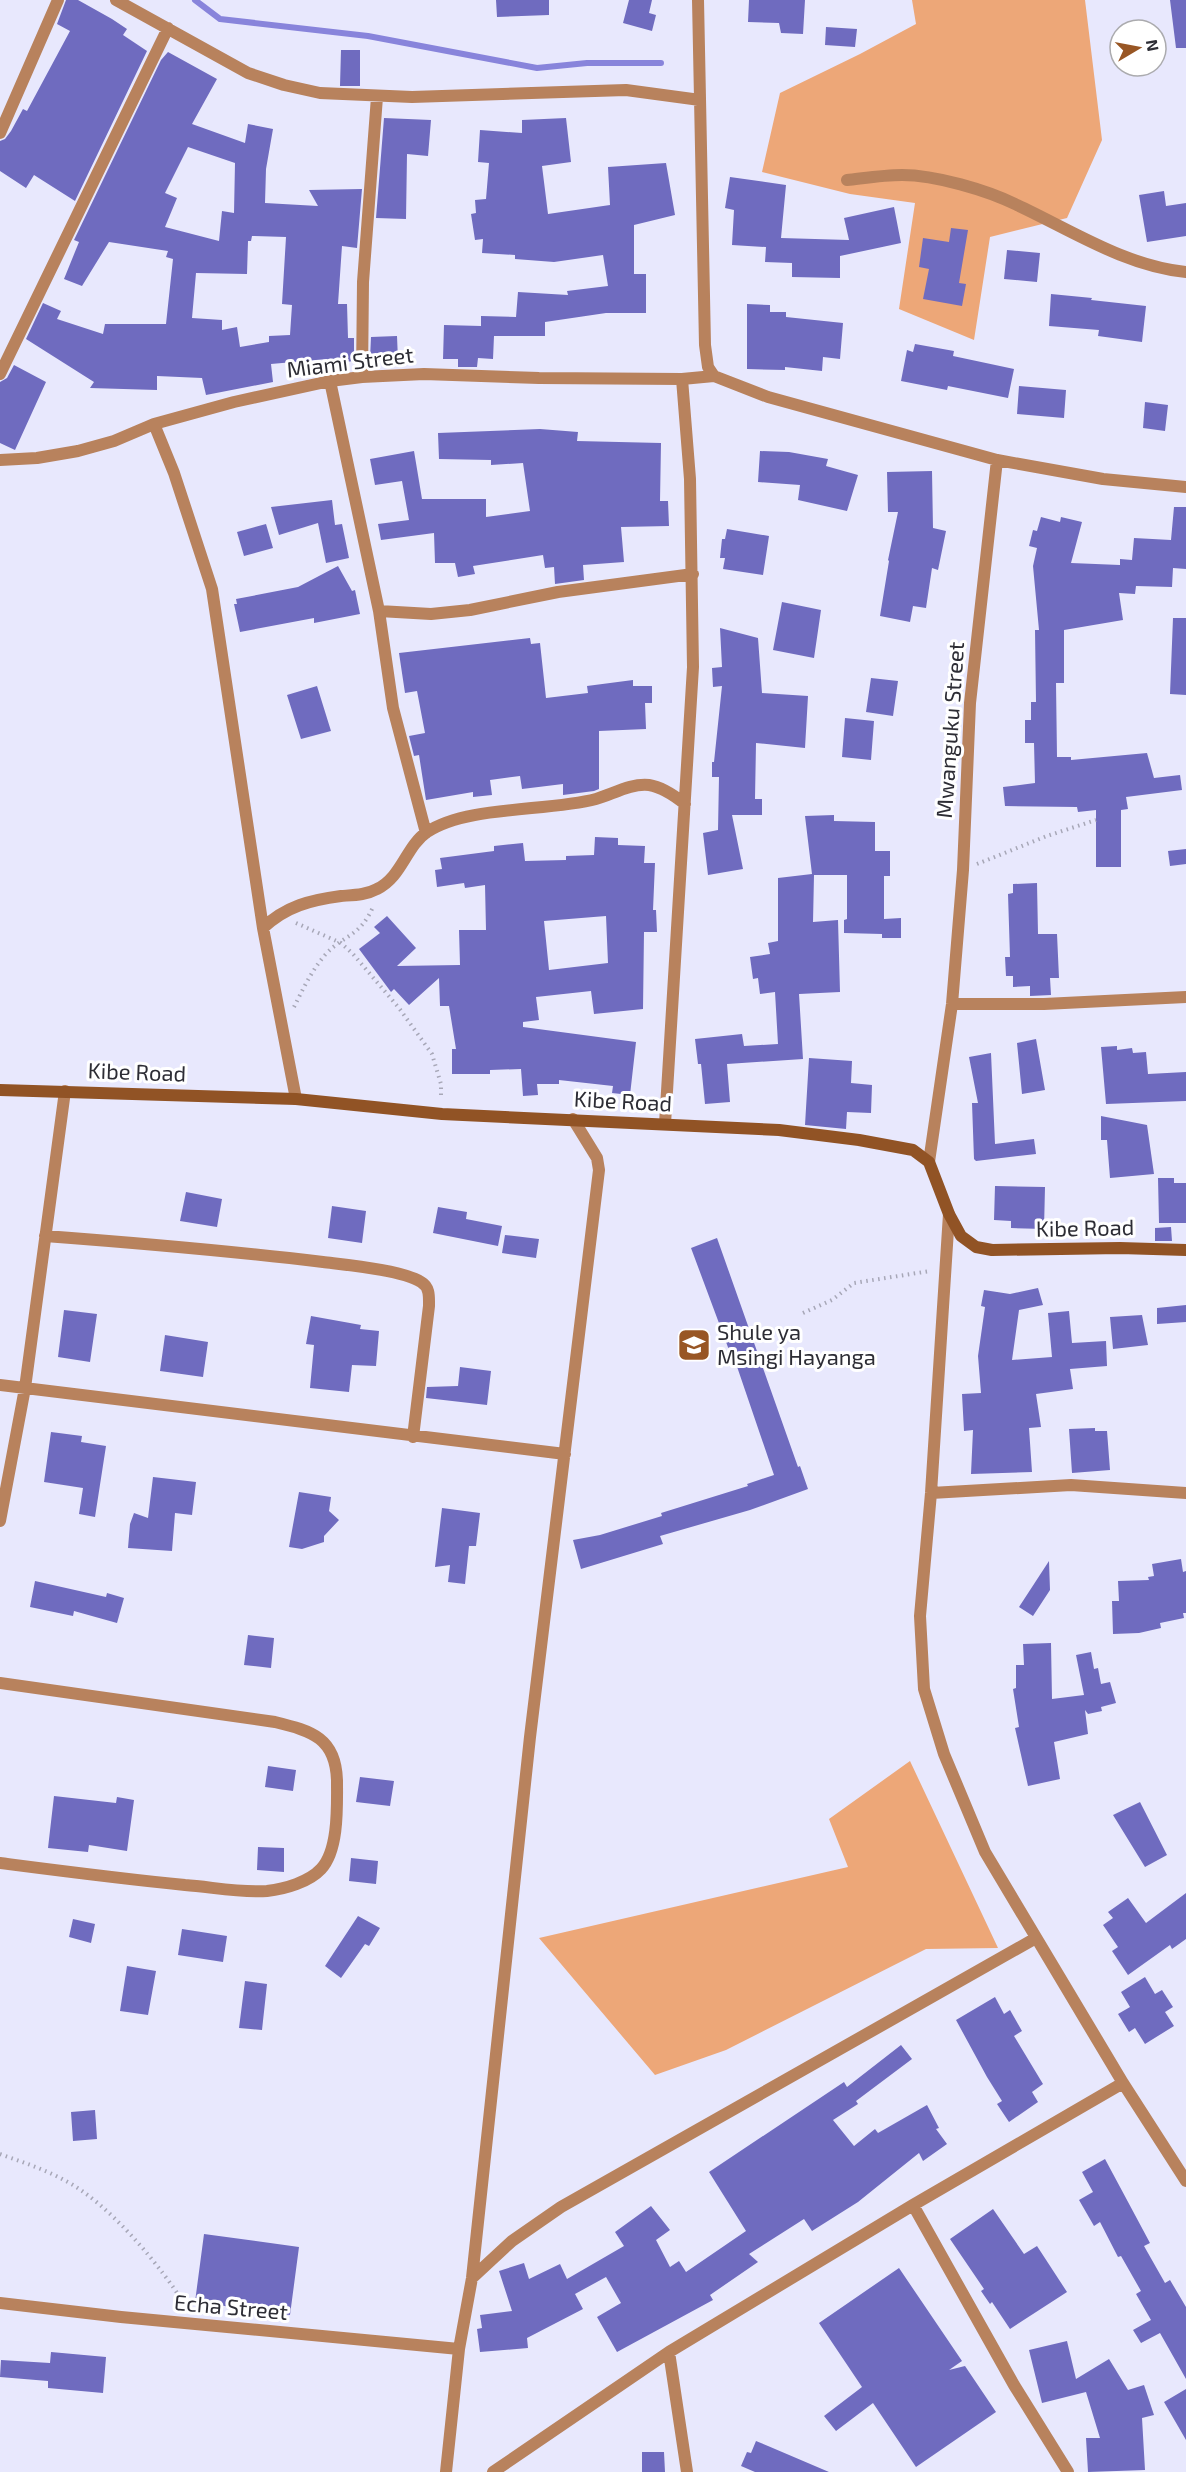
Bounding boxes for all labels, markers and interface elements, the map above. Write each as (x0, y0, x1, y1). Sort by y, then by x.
north arrow (1108, 18, 1168, 78)
text: N (1143, 38, 1164, 53)
street label: Miami Street (285, 340, 415, 382)
street label: Mwanguku Street (930, 641, 968, 819)
street label: Kibe Road (87, 1056, 187, 1086)
street label: Kibe Road (573, 1084, 673, 1116)
street label: Kibe Road (1036, 1213, 1134, 1241)
place label: Shule ya Msingi Hayanga (717, 1318, 876, 1369)
school or university icon: Shule ya Msingi Hayanga (676, 1327, 712, 1363)
street label: Echa Street (173, 2288, 289, 2324)

